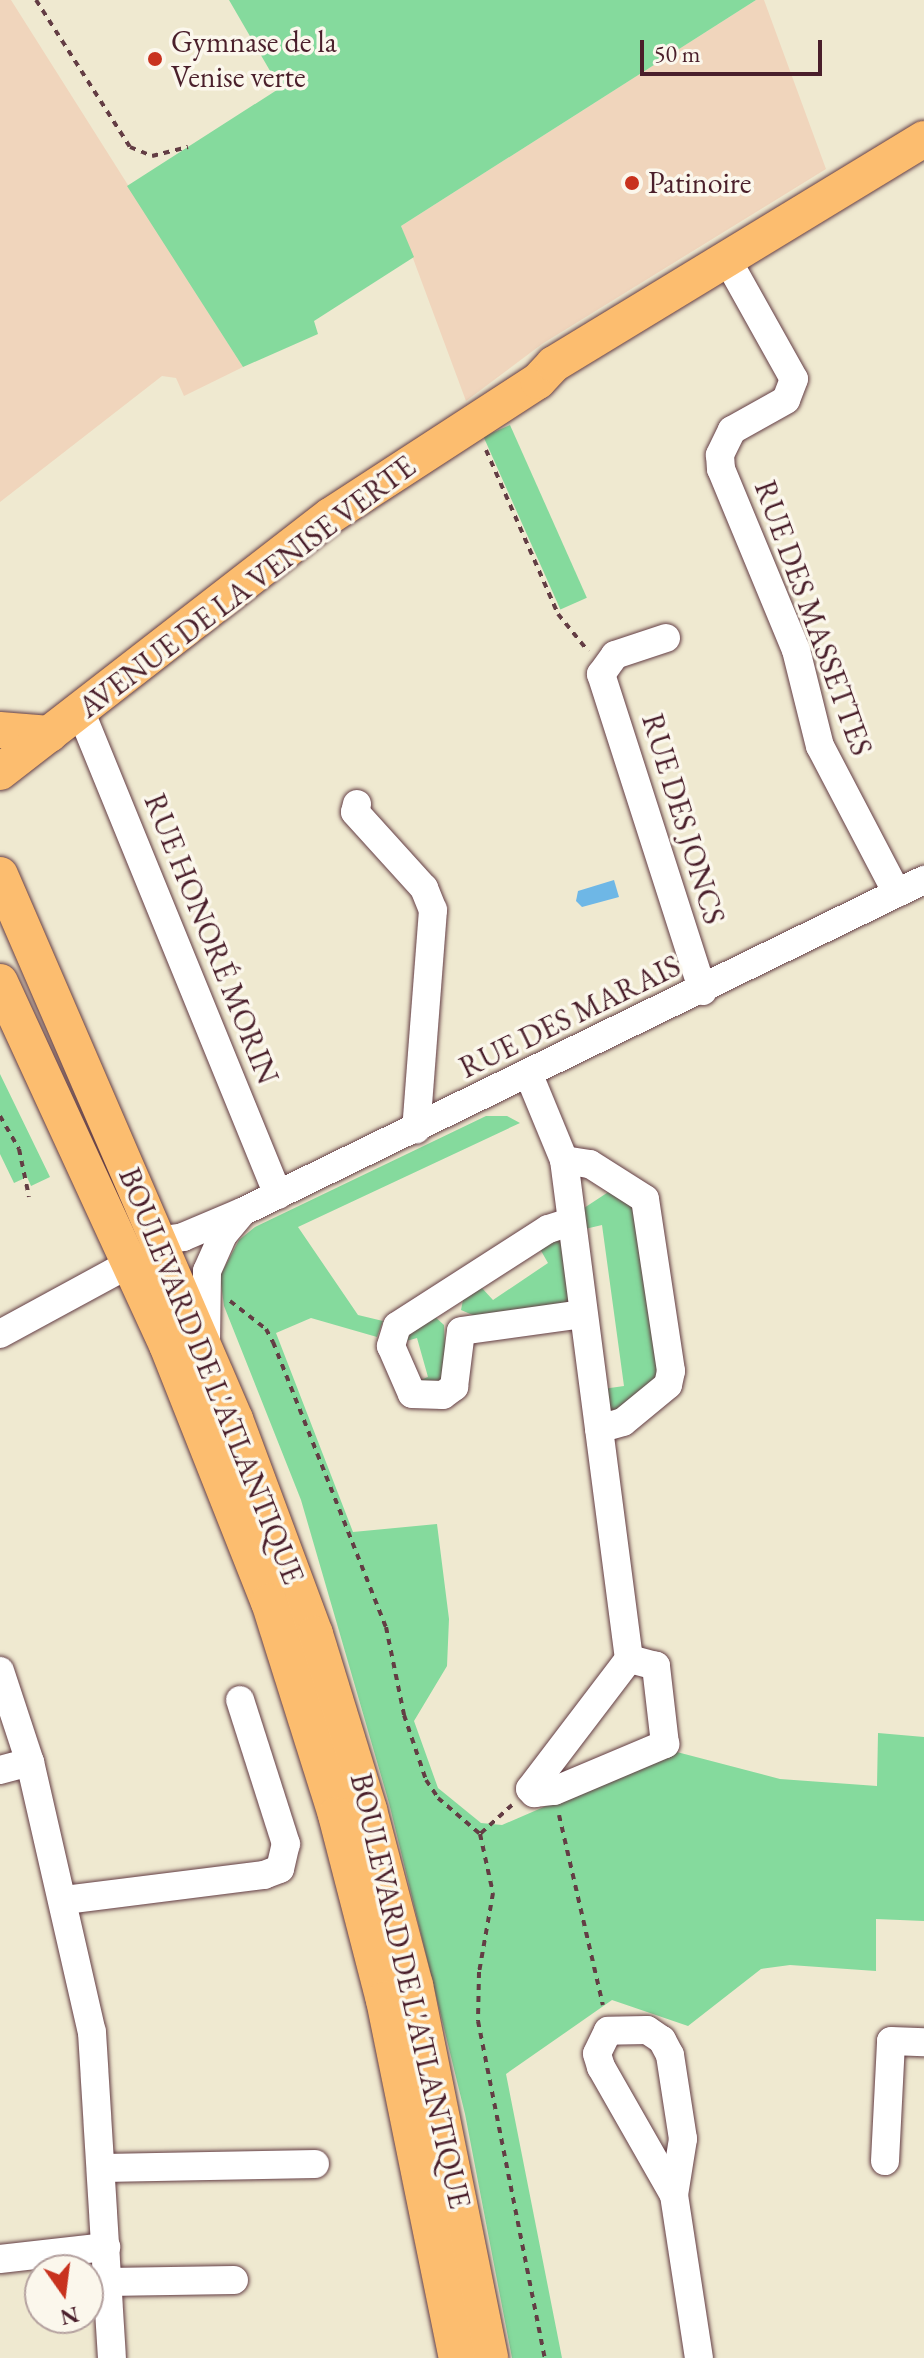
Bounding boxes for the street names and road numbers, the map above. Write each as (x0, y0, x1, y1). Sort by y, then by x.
street label: AVENUE DE LA VENISE VERTE (71, 448, 423, 726)
street label: RUE DES MASSETTES (747, 476, 879, 760)
street label: RUE DES JONCS (634, 709, 732, 929)
street label: RUE HONORÉ MORIN (136, 789, 286, 1089)
street label: RUE DES MARAIS (454, 948, 686, 1086)
street label: BOULEVARD DE L'ATLANTIQUE (111, 1163, 311, 1589)
street label: BOULEVARD DE L'ATLANTIQUE (342, 1770, 478, 2212)

